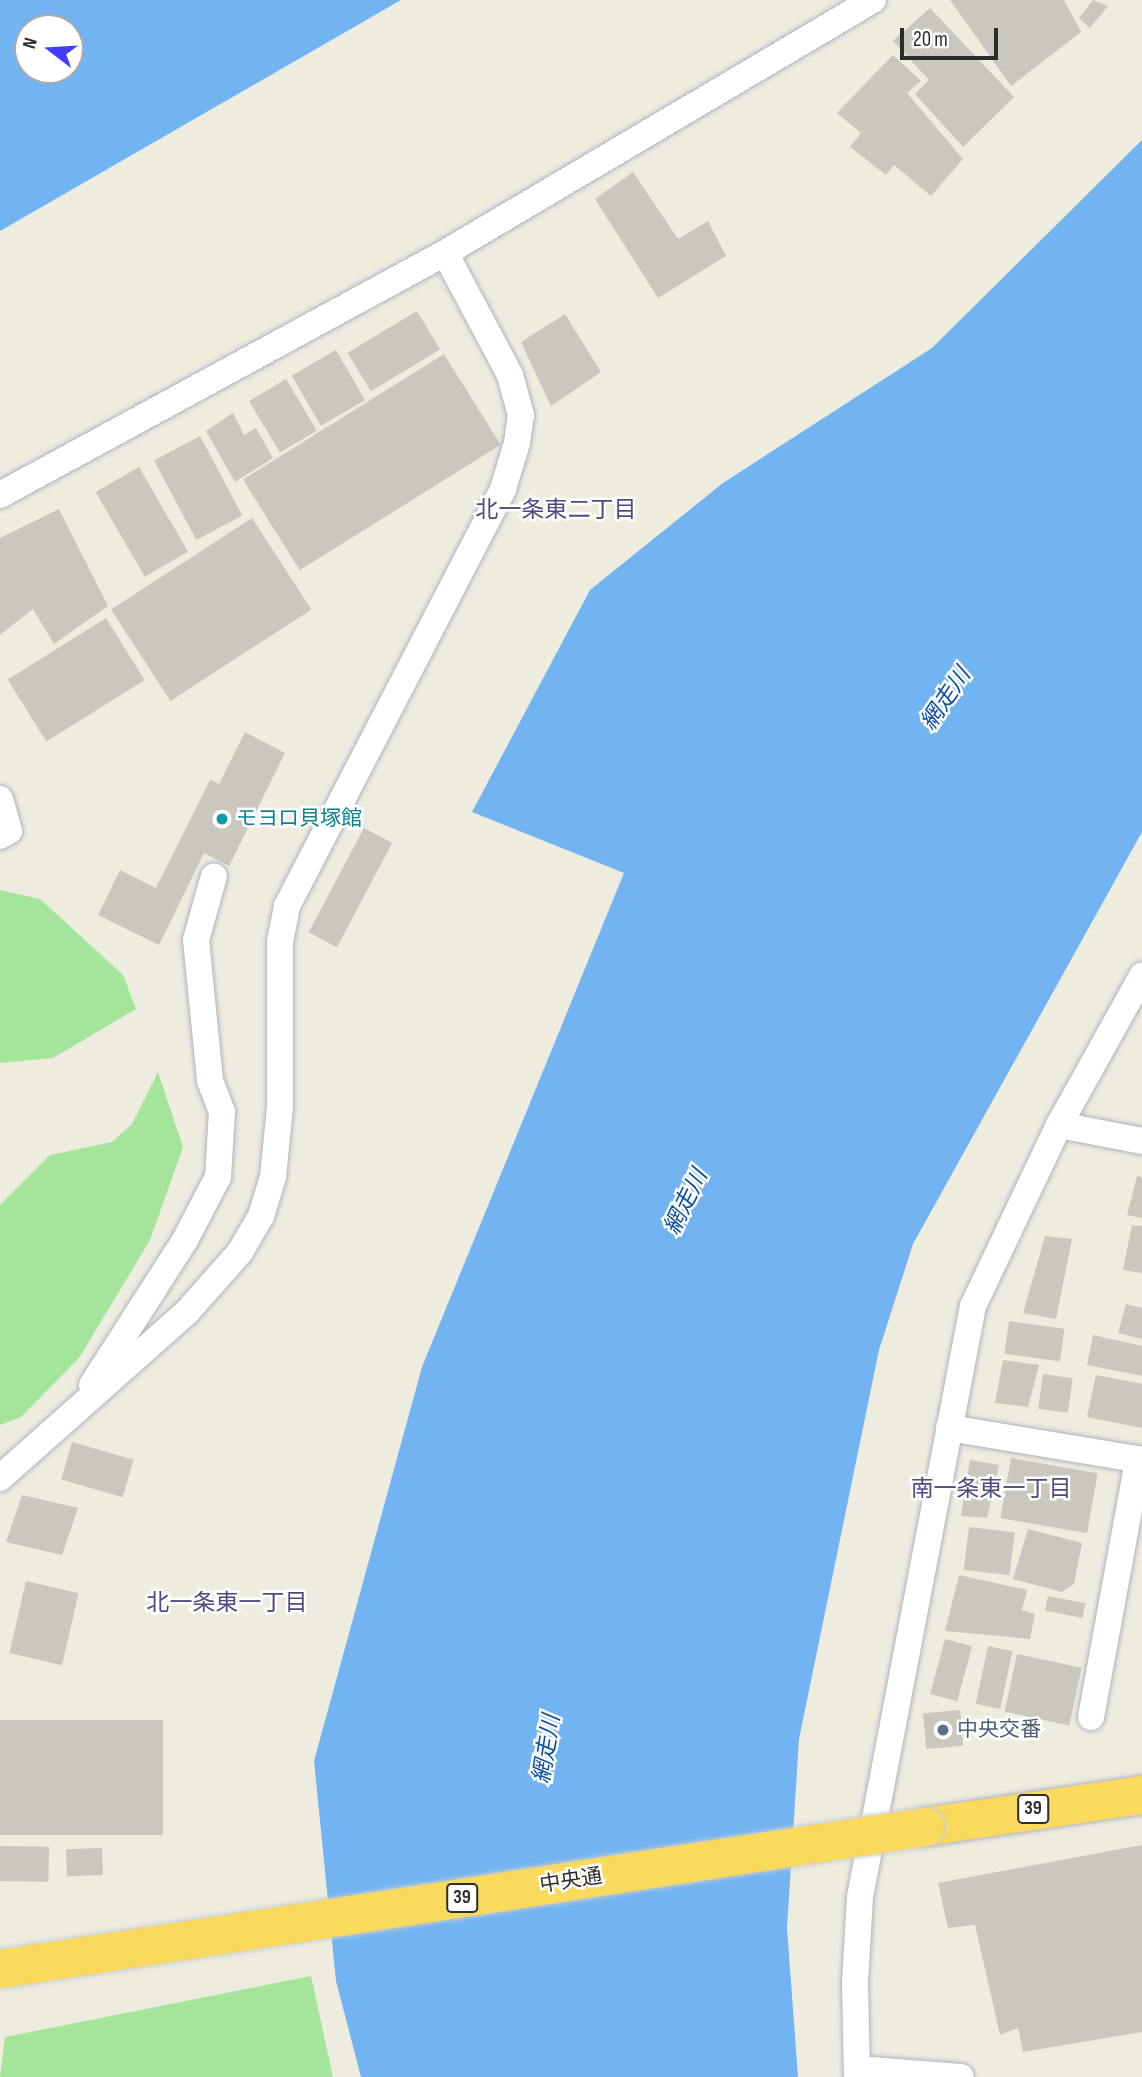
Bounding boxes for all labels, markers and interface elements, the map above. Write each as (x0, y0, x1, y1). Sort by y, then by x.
north arrow (14, 14, 84, 84)
scale bar (904, 14, 1002, 58)
text: 20 m (913, 27, 948, 52)
text: N (18, 35, 43, 52)
district label: 北一条東二丁目 (476, 496, 636, 524)
water label: 網走川 (915, 663, 977, 735)
place label: モヨロ貝塚館 (236, 806, 362, 832)
marker: モヨロ貝塚館 (214, 811, 230, 827)
water label: 網走川 (658, 1165, 714, 1239)
district label: 南一条東一丁目 (911, 1475, 1071, 1503)
district label: 北一条東一丁目 (147, 1589, 307, 1617)
water label: 網走川 (528, 1713, 566, 1785)
place label: 中央交番 (957, 1717, 1041, 1743)
marker: 中央交番 (935, 1722, 951, 1738)
road number: 39 (1016, 1794, 1050, 1825)
street label: 中央通 (538, 1864, 604, 1898)
road number: 39 (444, 1882, 480, 1914)

